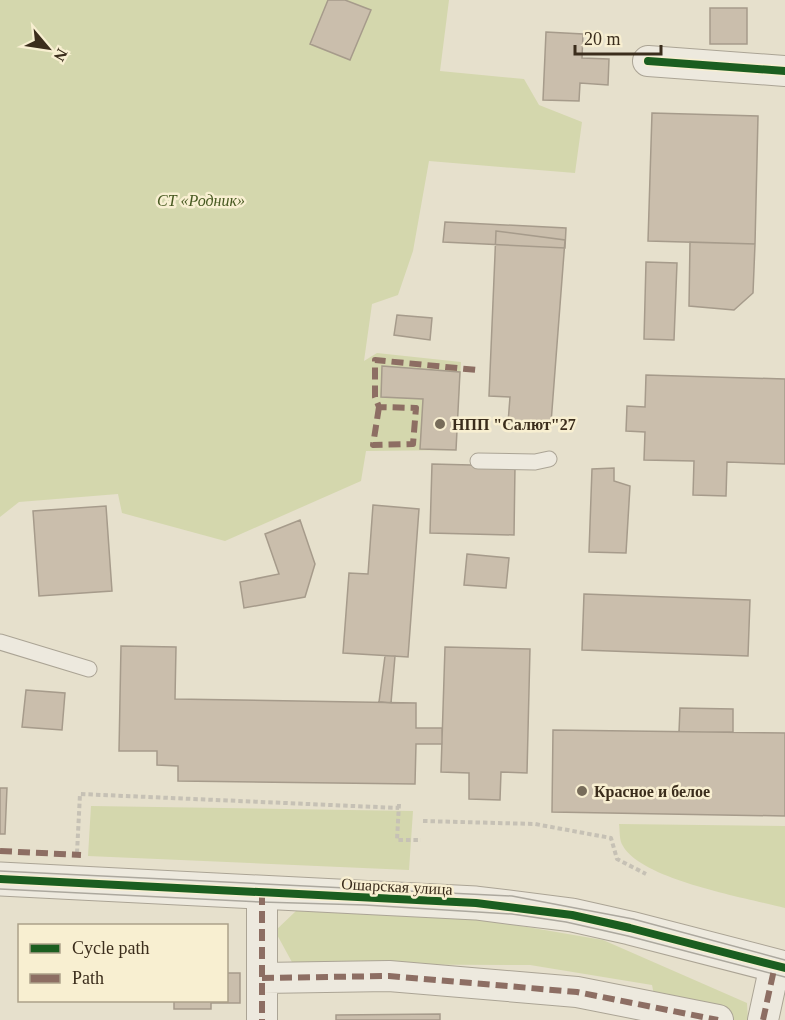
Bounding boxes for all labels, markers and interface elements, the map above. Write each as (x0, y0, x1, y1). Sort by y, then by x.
north arrow (18, 18, 78, 78)
scale bar (575, 18, 660, 56)
text: 20 m (584, 29, 621, 49)
text: N (50, 46, 71, 65)
park label: СТ «Родник» (157, 192, 245, 209)
place label: НПП "Салют"27 (452, 416, 576, 433)
marker: НПП "Салют"27 (433, 417, 447, 431)
place label: Красное и белое (594, 783, 710, 801)
marker: Красное и белое (575, 784, 589, 798)
street label: Ошарская улица (341, 875, 453, 899)
legend (18, 924, 228, 1002)
text: Cycle path (72, 938, 149, 958)
text: Path (72, 968, 104, 988)

